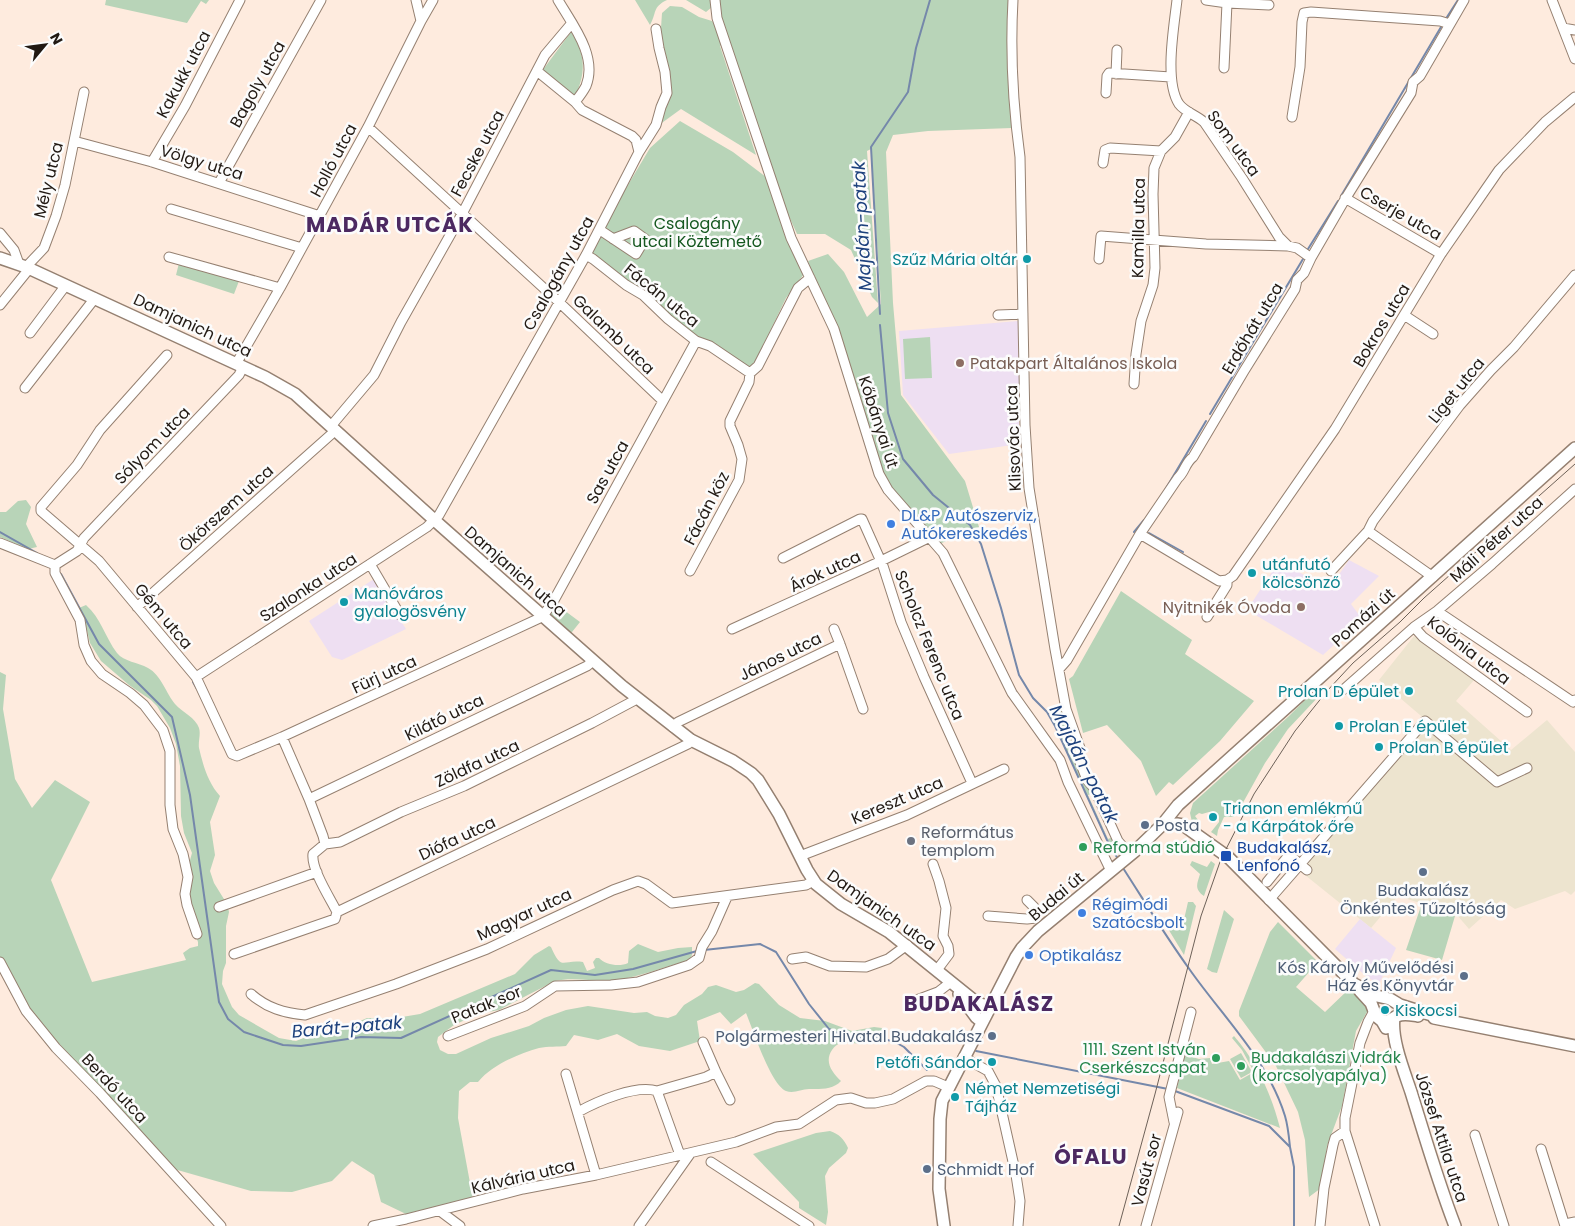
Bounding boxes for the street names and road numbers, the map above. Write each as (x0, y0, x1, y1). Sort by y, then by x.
street label: Kakukk utca (151, 26, 216, 122)
street label: Bagoly utca (224, 37, 291, 132)
street label: Som utca (1202, 105, 1266, 181)
street label: Fecske utca (445, 106, 510, 201)
street label: Holló utca (304, 119, 362, 201)
street label: Völgy utca (158, 139, 246, 186)
street label: Mély utca (28, 140, 69, 221)
street label: Kamilla utca (1126, 178, 1151, 278)
street label: Cserje utca (1355, 181, 1446, 246)
street label: Csalogány utca (517, 212, 599, 335)
street label: Fácán utca (619, 258, 704, 333)
street label: Erdőhát utca (1216, 278, 1289, 378)
street label: Bokros utca (1347, 279, 1415, 371)
street label: Damjanich utca (130, 288, 256, 363)
street label: Galamb utca (567, 289, 660, 380)
street label: Liget utca (1423, 353, 1490, 428)
street label: Kőbányai út (853, 373, 904, 471)
street label: Klisovác utca (1000, 384, 1027, 492)
street label: Sólyom utca (109, 401, 195, 489)
street label: Sas utca (581, 436, 634, 508)
street label: Ökörszem utca (174, 460, 279, 557)
street label: Fácán köz (678, 468, 735, 549)
street label: Máli Péter utca (1445, 491, 1548, 588)
street label: Damjanich utca (460, 521, 572, 622)
street label: Árok utca (786, 545, 865, 598)
street label: Szalonka utca (255, 547, 361, 628)
street label: Scholcz Ferenc utca (889, 567, 970, 723)
street label: Gém utca (129, 578, 198, 654)
street label: Pomázi út (1327, 582, 1400, 652)
street label: Kolónia utca (1422, 611, 1515, 690)
street label: János utca (735, 627, 825, 686)
street label: Fürj utca (348, 649, 420, 699)
street label: Kilátó utca (401, 688, 488, 746)
street label: Zöldfa utca (431, 734, 523, 793)
street label: Kereszt utca (848, 771, 947, 830)
street label: Diófa utca (415, 811, 499, 866)
street label: Damjanich utca (823, 864, 941, 957)
street label: Budai út (1024, 866, 1089, 926)
street label: Magyar utca (473, 882, 575, 946)
street label: Patak sor (448, 980, 525, 1029)
street label: Berdó utca (76, 1048, 153, 1128)
street label: József Attila utca (1410, 1069, 1473, 1205)
street label: Vasút sor (1126, 1131, 1167, 1209)
street label: Kálvária utca (469, 1153, 577, 1200)

